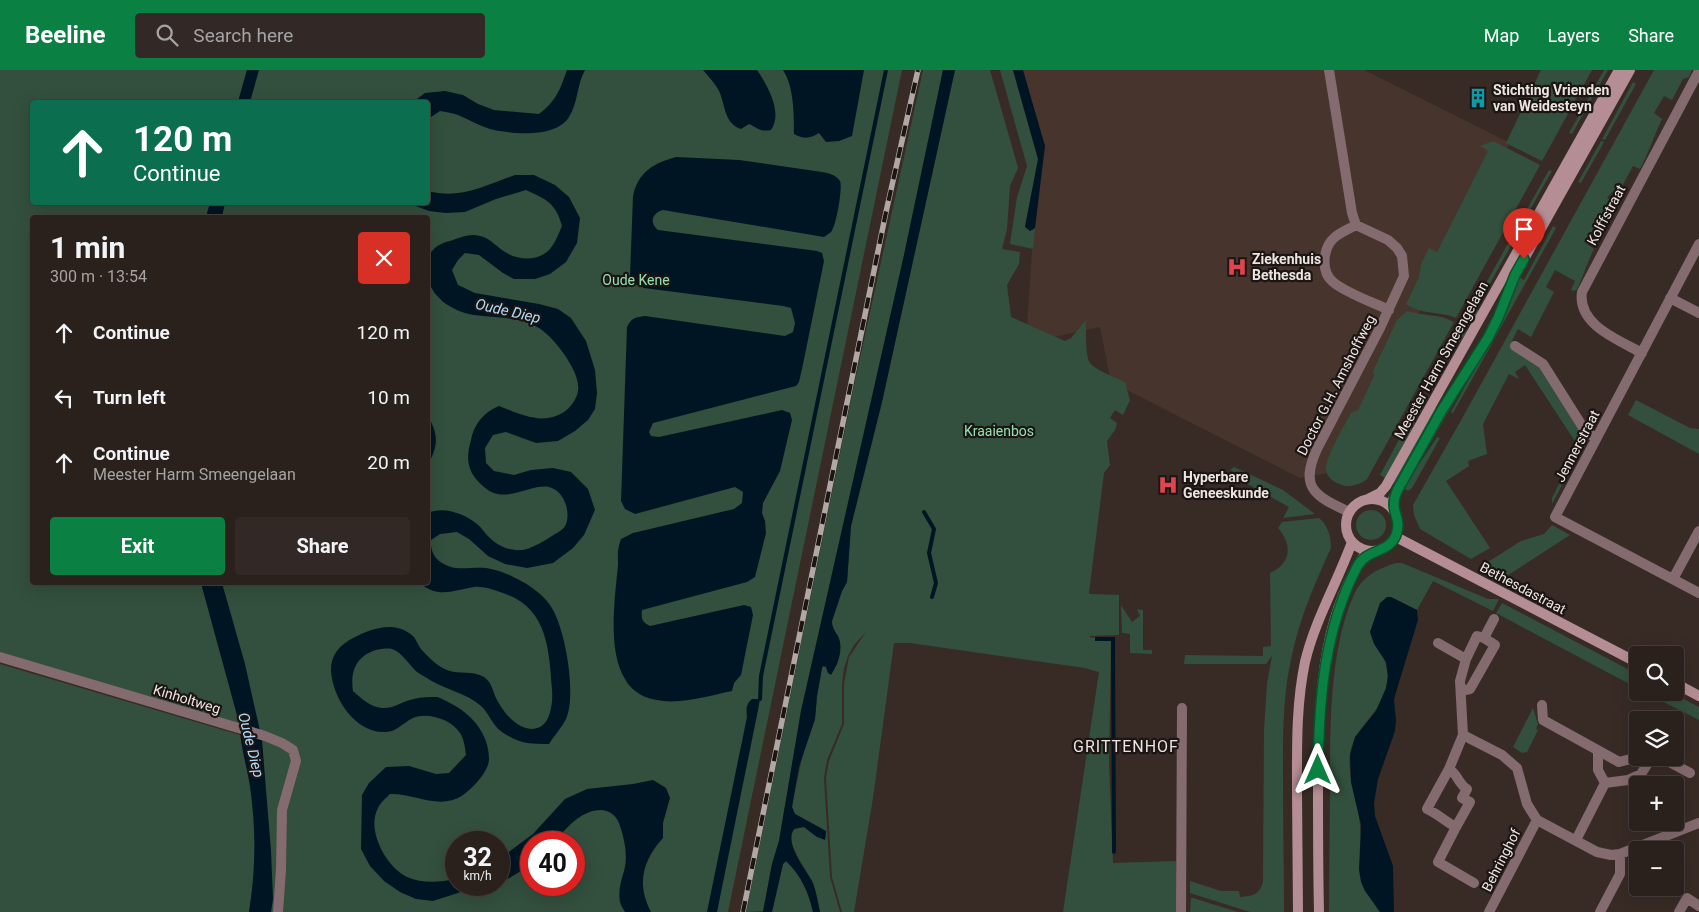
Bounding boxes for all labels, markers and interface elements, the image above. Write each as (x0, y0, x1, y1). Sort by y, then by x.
search box (135, 13, 485, 58)
text: Beeline (25, 21, 105, 49)
icon: search (153, 21, 181, 49)
text: Search here (193, 24, 293, 47)
text: Map (1484, 25, 1519, 46)
text: Layers (1547, 25, 1600, 46)
text: Share (1628, 25, 1674, 46)
place label: Stichting Vrienden van Weidesteyn (1493, 82, 1610, 114)
building icon: Stichting Vrienden van Weidesteyn (1467, 87, 1489, 109)
text: 120 m (133, 119, 232, 160)
icon: ahead (50, 120, 115, 185)
text: Continue (133, 161, 221, 186)
street label: Kolffstraat (1583, 182, 1629, 248)
pin (1503, 208, 1545, 259)
icon: arrive (1510, 215, 1538, 243)
text: 1 min (50, 230, 125, 265)
button: close (358, 232, 410, 284)
place label: Ziekenhuis Bethesda (1252, 251, 1321, 283)
hospital icon: Ziekenhuis Bethesda (1226, 256, 1248, 278)
text: 300 m · 13:54 (50, 267, 147, 286)
park label: Oude Kene (602, 272, 670, 288)
street label: Meester Harm Smeengelaan (1391, 279, 1491, 441)
water label: Oude Diep (474, 295, 542, 327)
street label: Doctor G.H. Amshoffweg (1294, 312, 1378, 458)
icon: ahead (50, 319, 78, 347)
text: Continue (93, 321, 170, 344)
text: 120 m (357, 321, 410, 344)
icon: left (50, 384, 78, 412)
text: Turn left (93, 386, 166, 409)
text: 10 m (367, 386, 410, 409)
street label: Jennerstraat (1551, 407, 1603, 485)
park label: Kraaienbos (964, 423, 1034, 439)
text: Continue (93, 442, 170, 465)
icon: ahead (50, 449, 78, 477)
text: 20 m (367, 451, 410, 474)
text: Meester Harm Smeengelaan (93, 465, 296, 484)
place label: Hyperbare Geneeskunde (1183, 469, 1269, 501)
hospital icon: Hyperbare Geneeskunde (1157, 474, 1179, 496)
button: Exit (50, 517, 225, 575)
button: Share (235, 517, 410, 575)
street label: Bethesdastraat (1477, 559, 1569, 617)
map controls (1629, 646, 1684, 896)
button: search (1629, 646, 1684, 701)
street label: Kinholtweg (151, 681, 223, 717)
water label: Oude Diep (234, 711, 268, 779)
button: layers (1629, 711, 1684, 766)
district label: GRITTENHOF (1073, 737, 1179, 756)
position arrow (1291, 743, 1343, 795)
button: + (1629, 776, 1684, 831)
street label: Behringhof (1478, 826, 1524, 894)
speed limit sign: 40 (520, 831, 585, 896)
button: − (1629, 841, 1684, 896)
text: 32 (463, 843, 492, 872)
text: km/h (463, 869, 492, 883)

